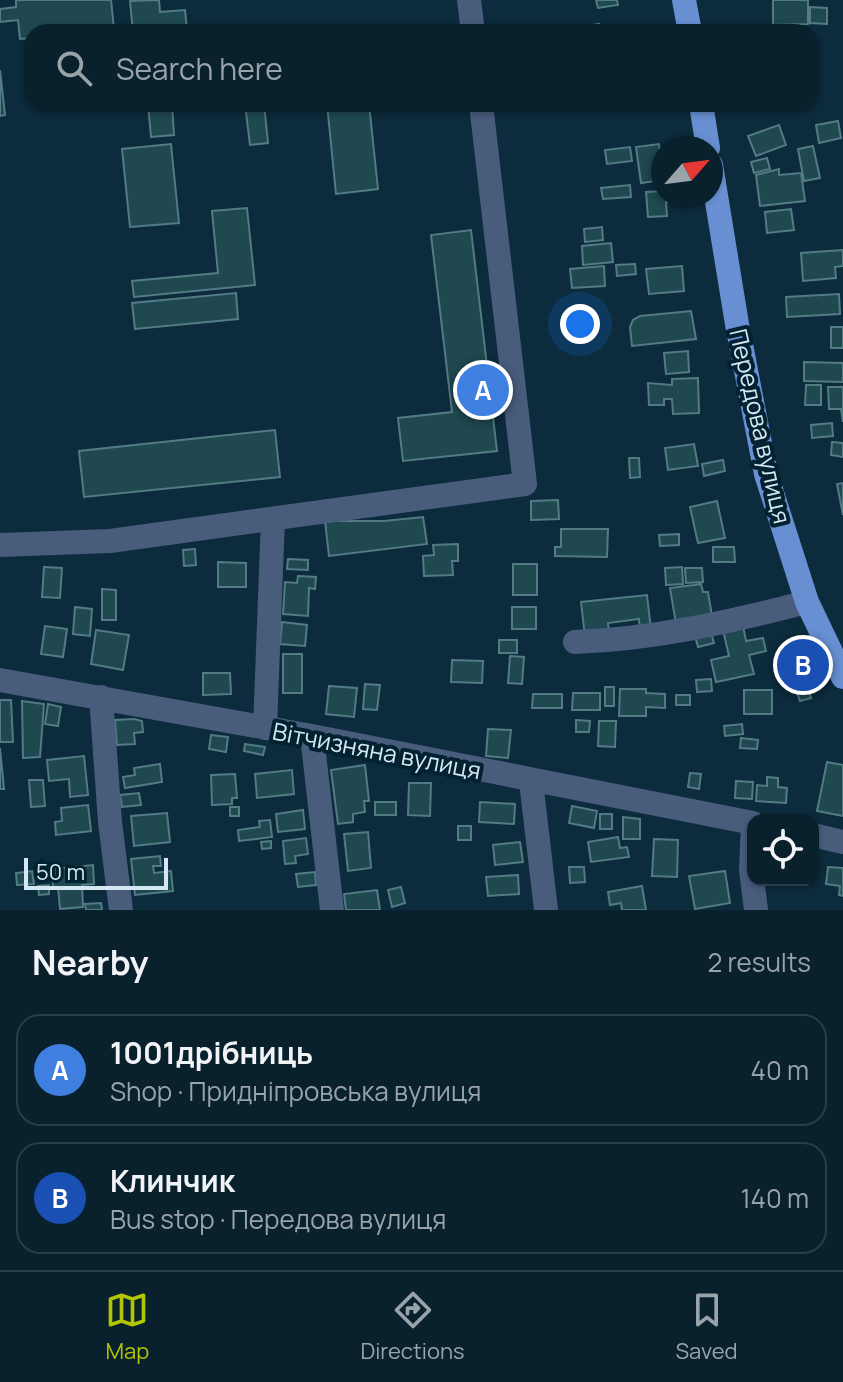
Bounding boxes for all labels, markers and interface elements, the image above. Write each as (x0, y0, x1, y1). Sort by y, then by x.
search box (24, 24, 819, 112)
icon: search (52, 46, 96, 90)
text: Search here (116, 48, 283, 89)
north arrow (651, 136, 723, 208)
your location (560, 304, 600, 344)
street label: Передова вулиця (723, 325, 799, 527)
pin: A (457, 360, 509, 420)
pin: B (777, 635, 829, 695)
street label: Вітчизняна вулиця (270, 714, 484, 786)
map controls (747, 814, 819, 886)
button: locate (747, 814, 819, 886)
scale bar (24, 854, 168, 890)
text: 50 m (36, 857, 85, 887)
text: Nearby (32, 939, 148, 985)
text: 2 results (707, 944, 811, 980)
text: 1001дрібниць (110, 1032, 313, 1073)
text: A (51, 1052, 69, 1088)
text: 40 m (751, 1052, 809, 1088)
text: Shop · Придніпровська вулиця (110, 1073, 481, 1109)
text: Клинчик (110, 1160, 235, 1201)
text: B (52, 1180, 68, 1216)
text: 140 m (740, 1180, 809, 1216)
text: Bus stop · Передова вулиця (110, 1201, 446, 1237)
tab: Map (105, 1288, 149, 1366)
tab: Directions (360, 1288, 465, 1366)
tab: Saved (676, 1288, 738, 1366)

